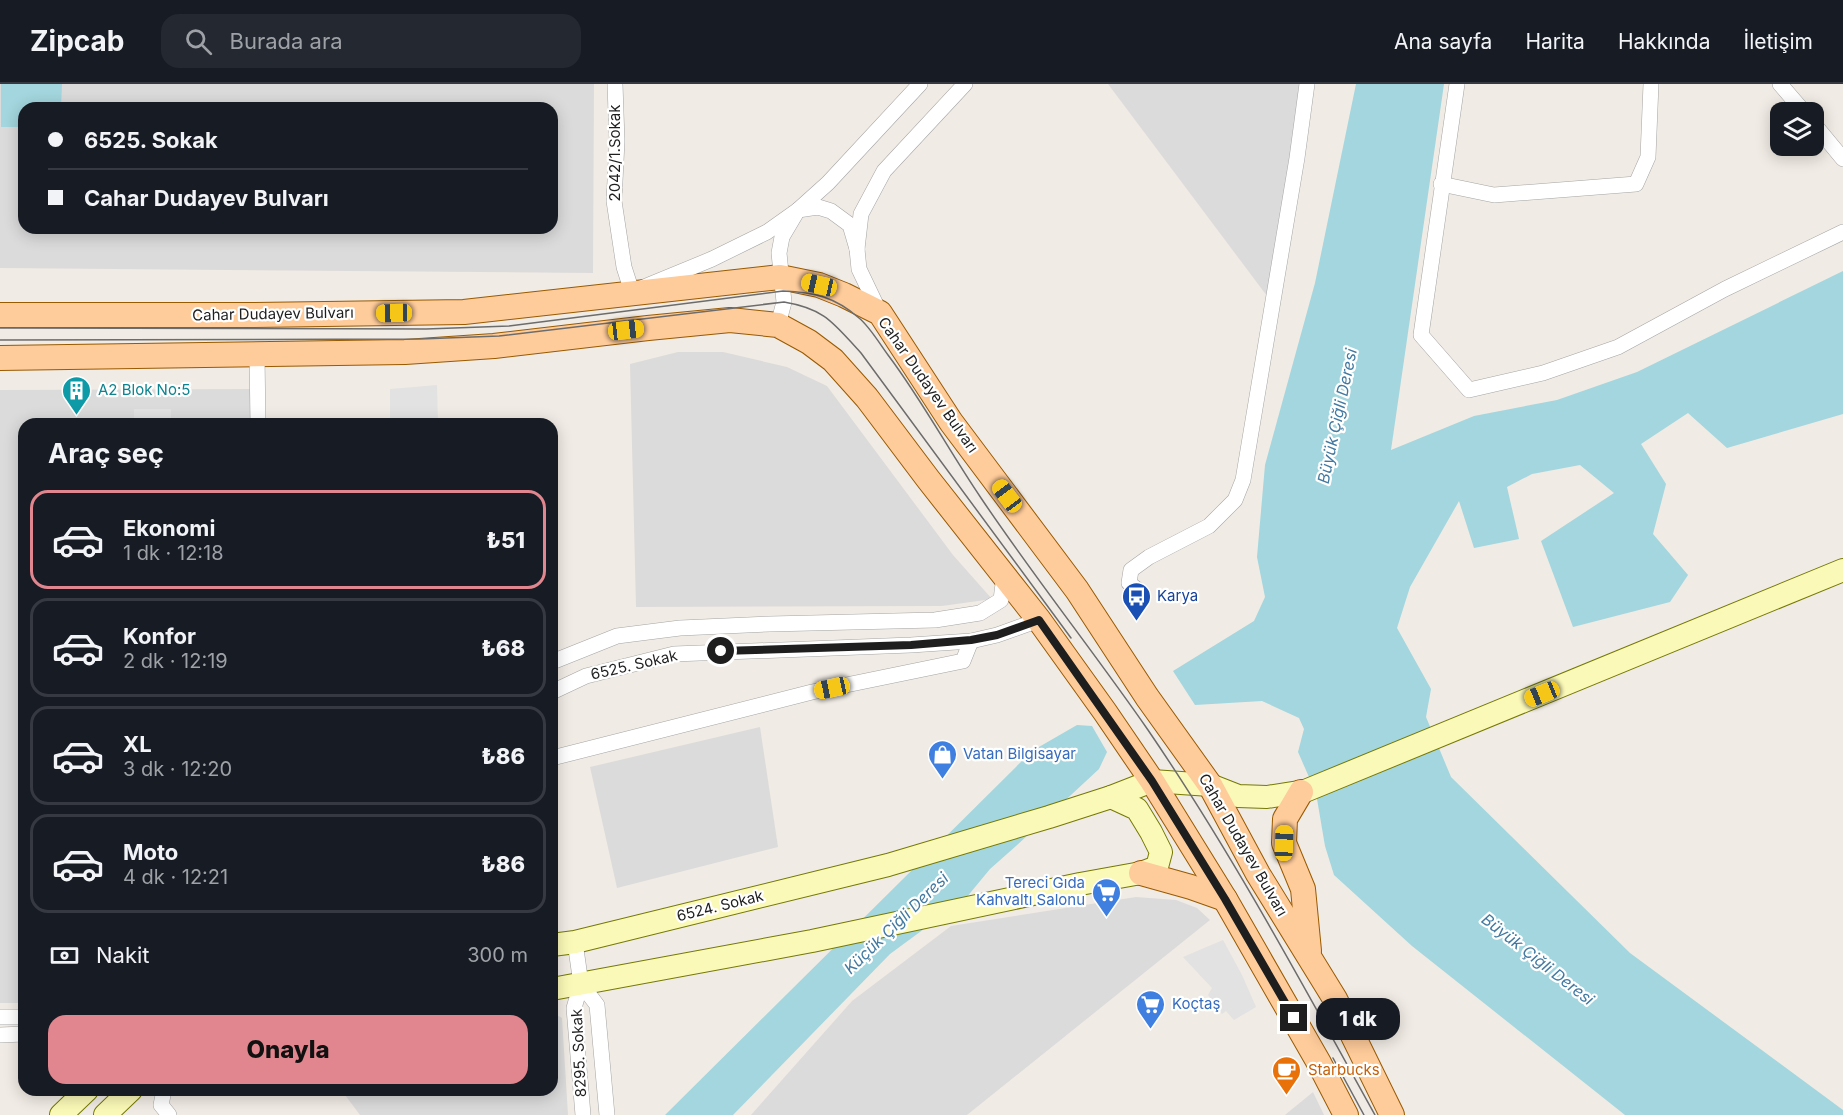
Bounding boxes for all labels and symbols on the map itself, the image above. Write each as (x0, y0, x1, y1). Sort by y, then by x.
street label: 2042/1.Sokak (605, 104, 624, 201)
car (799, 272, 839, 298)
street label: Cahar Dudayev Bulvarı (192, 303, 354, 324)
car (376, 304, 412, 322)
street label: Cahar Dudayev Bulvarı (874, 313, 983, 456)
car (607, 319, 645, 341)
water label: Büyük Çiğli Deresi (1313, 346, 1361, 485)
building icon: A2 Blok No:5 (61, 374, 93, 416)
place label: A2 Blok No:5 (98, 380, 190, 399)
car (989, 476, 1025, 516)
bus stop icon: Karya (1120, 580, 1152, 622)
place label: Karya (1157, 586, 1198, 605)
route start (707, 637, 734, 664)
street label: 6525. Sokak (589, 645, 680, 684)
car (813, 675, 851, 701)
car (1522, 679, 1562, 709)
shop icon: Vatan Bilgisayar (926, 738, 958, 780)
place label: Vatan Bilgisayar (963, 744, 1076, 763)
street label: Cahar Dudayev Bulvarı (1195, 770, 1292, 919)
car (1274, 825, 1294, 861)
water label: Küçük Çiğli Deresi (840, 867, 953, 978)
place label: Tereci Gıda Kahvaltı Salonu (976, 873, 1085, 909)
supermarket icon: Tereci Gıda Kahvaltı Salonu (1090, 876, 1122, 918)
street label: 6524. Sokak (675, 885, 766, 925)
water label: Büyük Çiğli Deresi (1478, 909, 1599, 1010)
supermarket icon: Koçtaş (1135, 988, 1167, 1030)
place label: Koçtaş (1172, 994, 1220, 1013)
callout: 1 dk (1315, 997, 1399, 1039)
route end (1280, 1004, 1307, 1031)
street label: 8295. Sokak (567, 1008, 590, 1098)
cafe icon: Starbucks (1271, 1054, 1303, 1096)
place label: Starbucks (1308, 1060, 1380, 1079)

